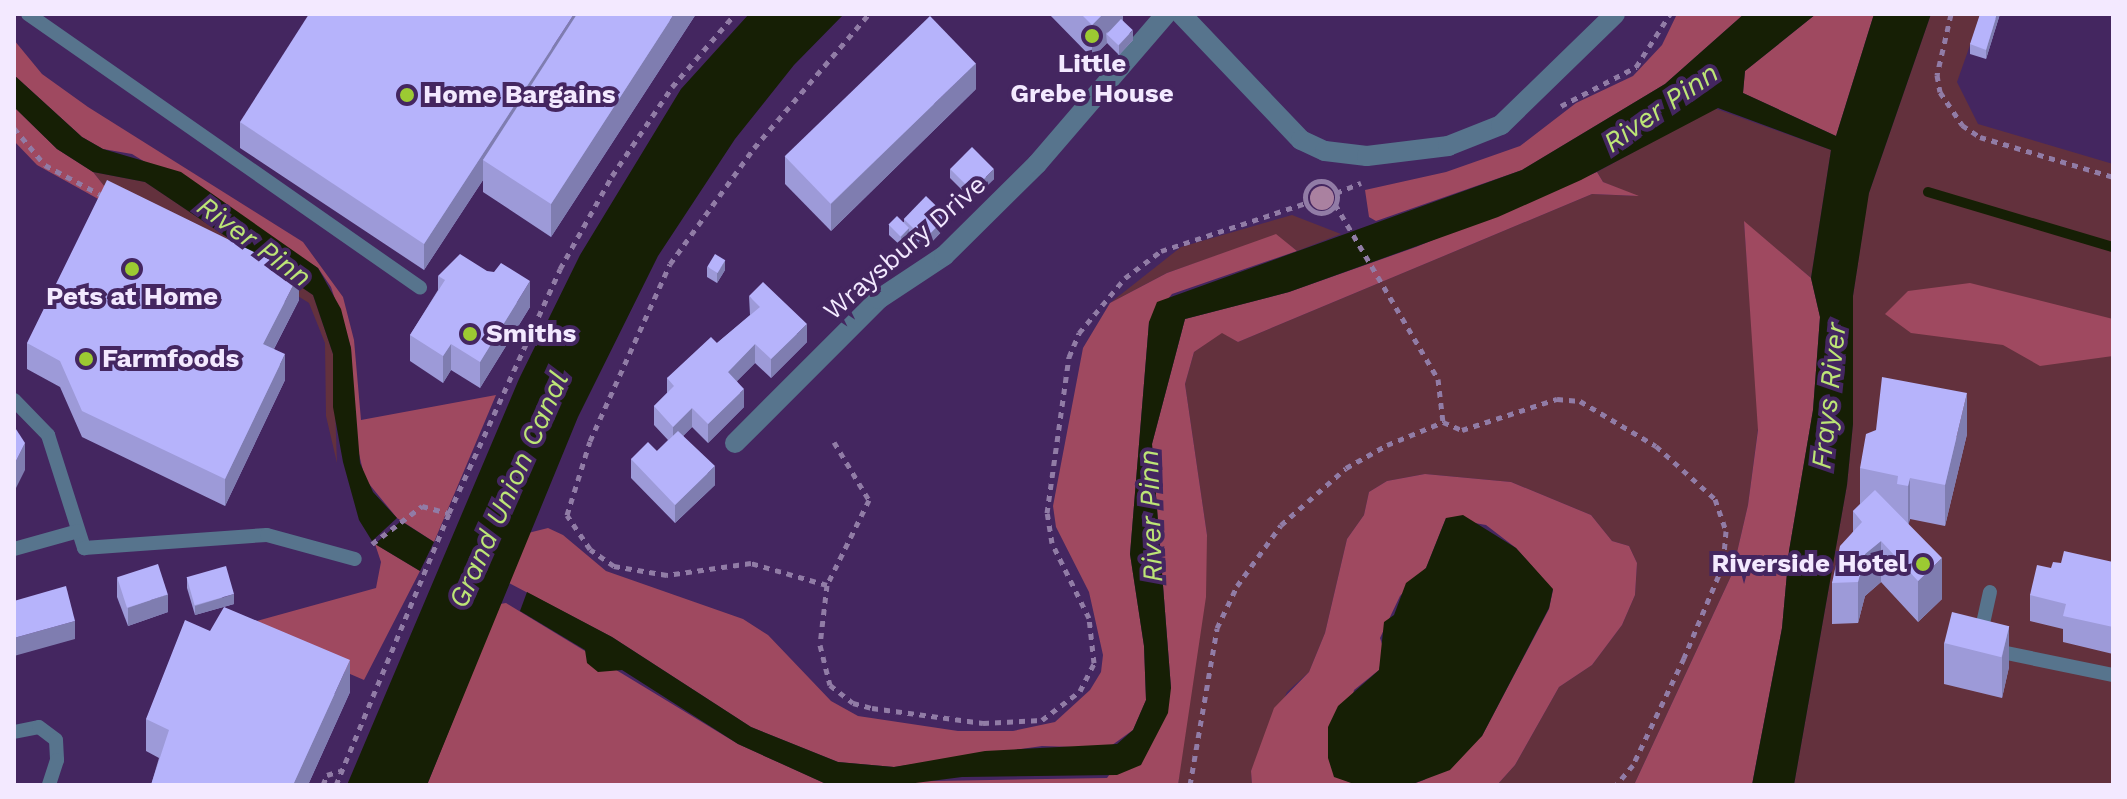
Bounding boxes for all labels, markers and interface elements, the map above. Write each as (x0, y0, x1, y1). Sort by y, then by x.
marker: Little Grebe House (1083, 27, 1101, 45)
place label: Little Grebe House (1010, 48, 1174, 110)
water label: River Pinn (1597, 56, 1725, 160)
place label: Home Bargains (423, 79, 616, 111)
marker: Home Bargains (398, 86, 416, 104)
street label: Wraysbury Drive (817, 169, 993, 327)
water label: River Pinn (190, 189, 318, 295)
marker: Pets at Home (123, 260, 141, 278)
place label: Pets at Home (46, 281, 218, 313)
place label: Smiths (486, 318, 576, 350)
water label: Frays River (1805, 321, 1853, 471)
marker: Smiths (461, 325, 479, 343)
place label: Farmfoods (102, 343, 239, 375)
marker: Farmfoods (77, 350, 95, 368)
water label: Grand Union Canal (442, 367, 576, 613)
water label: River Pinn (1132, 449, 1170, 583)
place label: Riverside Hotel (1711, 548, 1907, 580)
marker: Riverside Hotel (1914, 555, 1932, 573)

